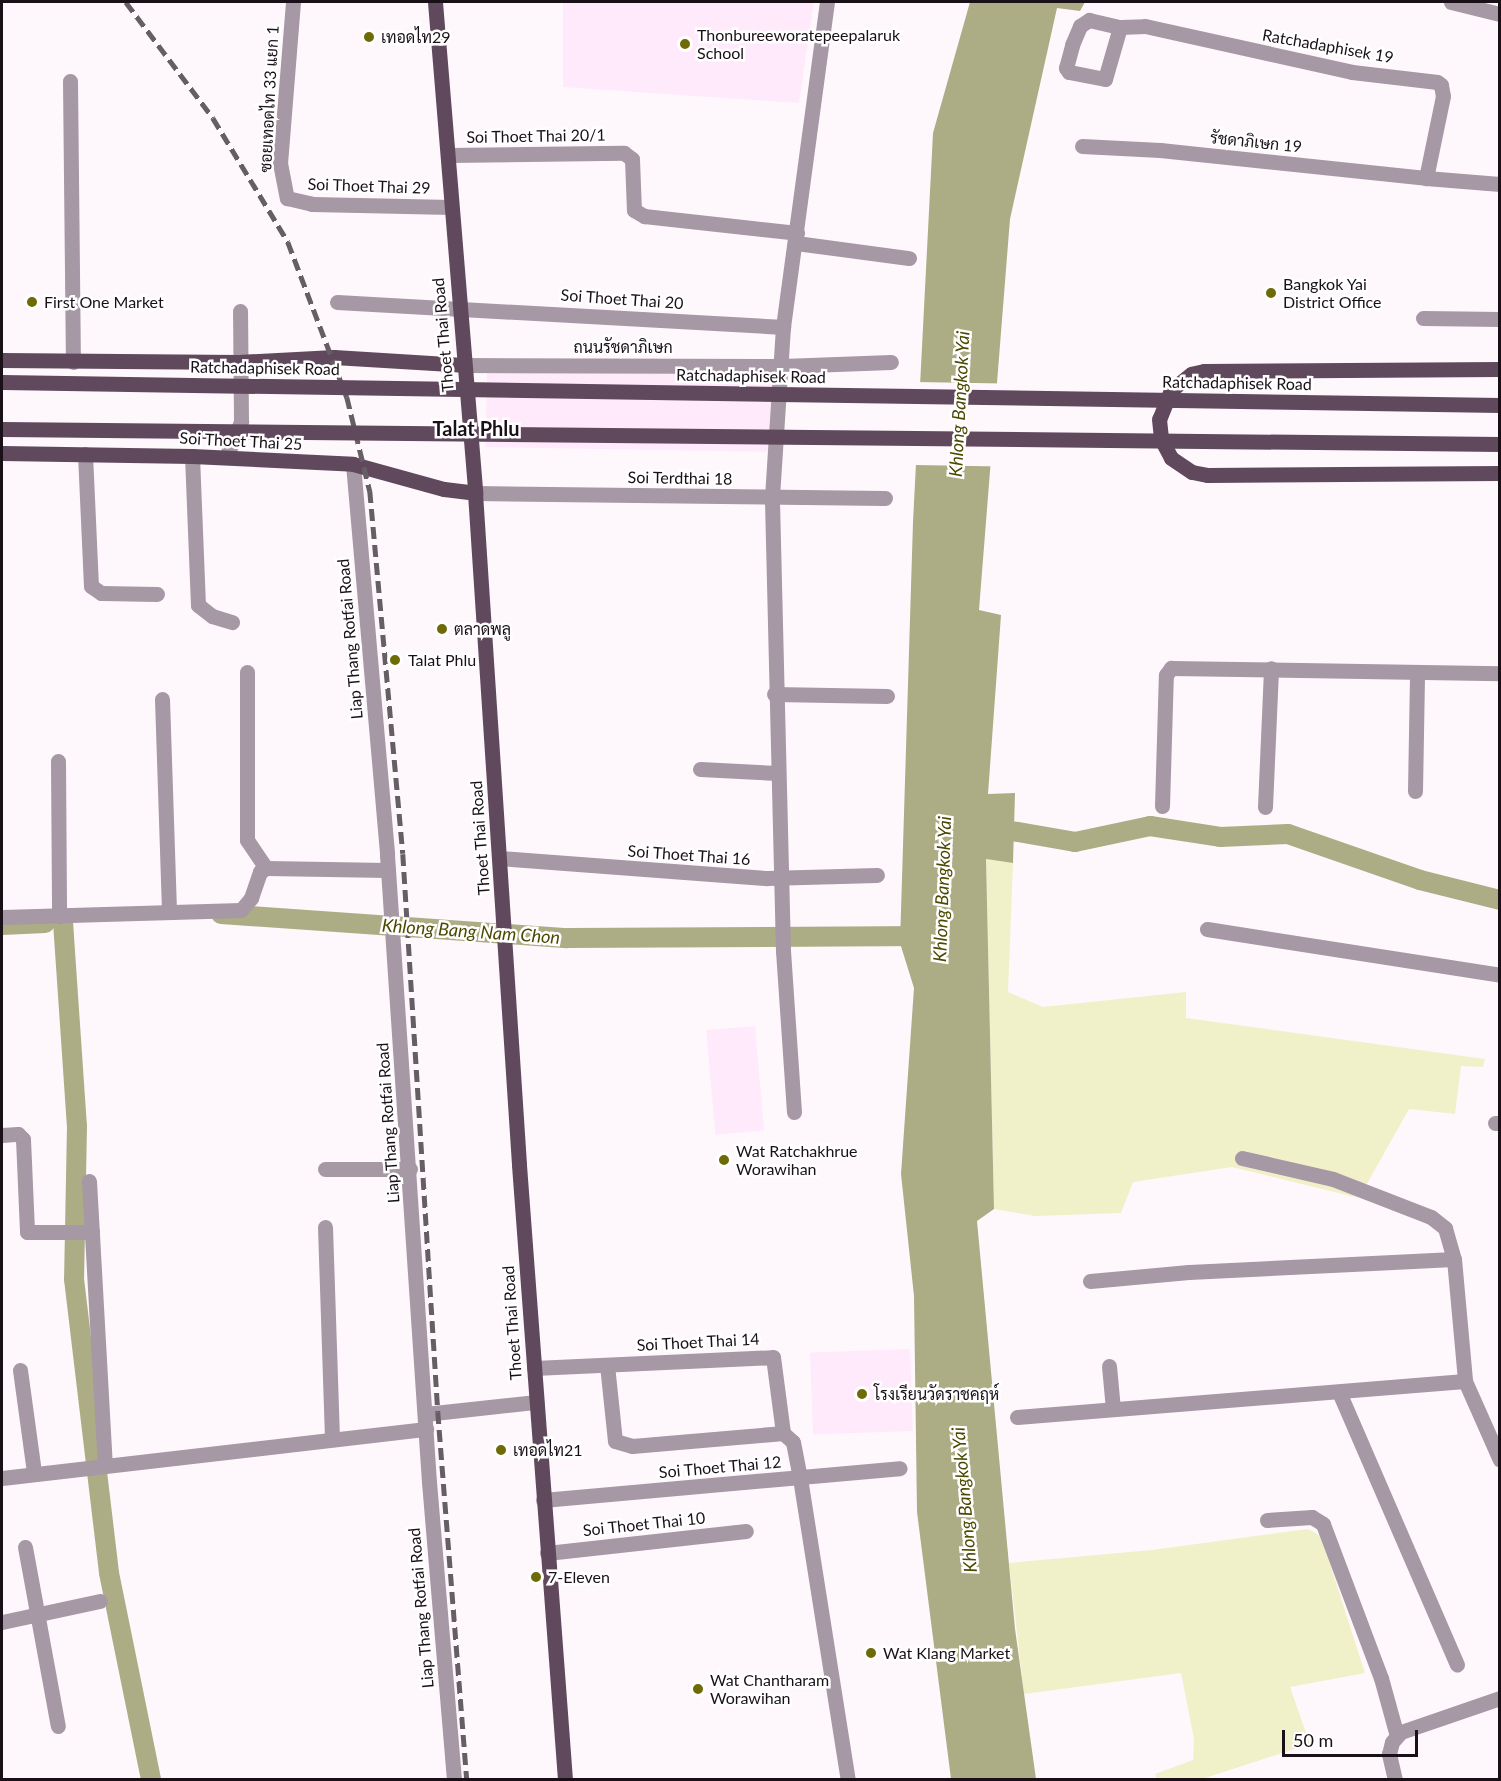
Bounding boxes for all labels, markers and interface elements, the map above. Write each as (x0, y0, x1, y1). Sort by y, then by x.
street label: ซอยเทอดไท 33 แยก 1 (256, 25, 282, 173)
place label: Thonbureeworatepeepalaruk School (697, 25, 900, 63)
street label: Ratchadaphisek 19 (1261, 25, 1395, 67)
place label: เทอดไท29 (381, 27, 451, 47)
marker: เทอดไท29 (362, 30, 376, 44)
marker: Thonbureeworatepeepalaruk School (678, 37, 692, 51)
street label: Soi Thoet Thai 20/1 (466, 125, 606, 147)
street label: รัชดาภิเษก 19 (1209, 128, 1303, 156)
street label: Soi Thoet Thai 29 (307, 174, 431, 198)
place label: Bangkok Yai District Office (1283, 274, 1382, 312)
street label: Thoet Thai Road (428, 277, 458, 393)
street label: Soi Thoet Thai 20 (560, 285, 684, 313)
marker: Bangkok Yai District Office (1264, 286, 1278, 300)
place label: First One Market (44, 292, 164, 312)
marker: First One Market (25, 295, 39, 309)
water label: Khlong Bangkok Yai (944, 330, 974, 478)
street label: ถนนรัชดาภิเษก (573, 337, 673, 357)
street label: Ratchadaphisek Road (190, 357, 340, 379)
street label: Ratchadaphisek Road (676, 365, 826, 387)
street label: Ratchadaphisek Road (1162, 372, 1312, 394)
district label: Talat Phlu (432, 416, 520, 440)
street label: Soi Thoet Thai 25 (179, 428, 303, 454)
street label: Soi Terdthai 18 (627, 467, 733, 489)
street label: Liap Thang Rotfai Road (333, 558, 367, 720)
place label: ตลาดพลู (454, 619, 511, 639)
marker: ตลาดพลู (435, 622, 449, 636)
place label: Talat Phlu (408, 650, 476, 670)
marker: Talat Phlu (386, 651, 404, 669)
street label: Thoet Thai Road (466, 780, 494, 896)
water label: Khlong Bangkok Yai (929, 815, 955, 963)
street label: Soi Thoet Thai 16 (627, 841, 751, 869)
water label: Khlong Bang Nam Chon (381, 914, 561, 948)
street label: Liap Thang Rotfai Road (373, 1042, 403, 1204)
place label: Wat Ratchakhrue Worawihan (736, 1141, 858, 1179)
marker: Wat Ratchakhrue Worawihan (717, 1153, 731, 1167)
street label: Thoet Thai Road (498, 1265, 526, 1381)
street label: Soi Thoet Thai 14 (636, 1329, 760, 1355)
place label: โรงเรียนวัดราชคฤห์ (874, 1384, 999, 1404)
marker: โรงเรียนวัดราชคฤห์ (855, 1387, 869, 1401)
water label: Khlong Bangkok Yai (947, 1426, 981, 1574)
place label: เทอดไท21 (513, 1440, 583, 1460)
marker: เทอดไท21 (494, 1443, 508, 1457)
street label: Soi Thoet Thai 12 (657, 1452, 783, 1482)
street label: Soi Thoet Thai 10 (581, 1508, 707, 1540)
street label: Liap Thang Rotfai Road (404, 1527, 438, 1689)
place label: 7-Eleven (548, 1567, 610, 1587)
marker: 7-Eleven (529, 1570, 543, 1584)
place label: Wat Klang Market (883, 1643, 1010, 1663)
marker: Wat Klang Market (864, 1646, 878, 1660)
place label: Wat Chantharam Worawihan (710, 1670, 829, 1708)
marker: Wat Chantharam Worawihan (691, 1682, 705, 1696)
scale bar (1285, 1718, 1422, 1756)
text: 50 m (1293, 1729, 1333, 1751)

